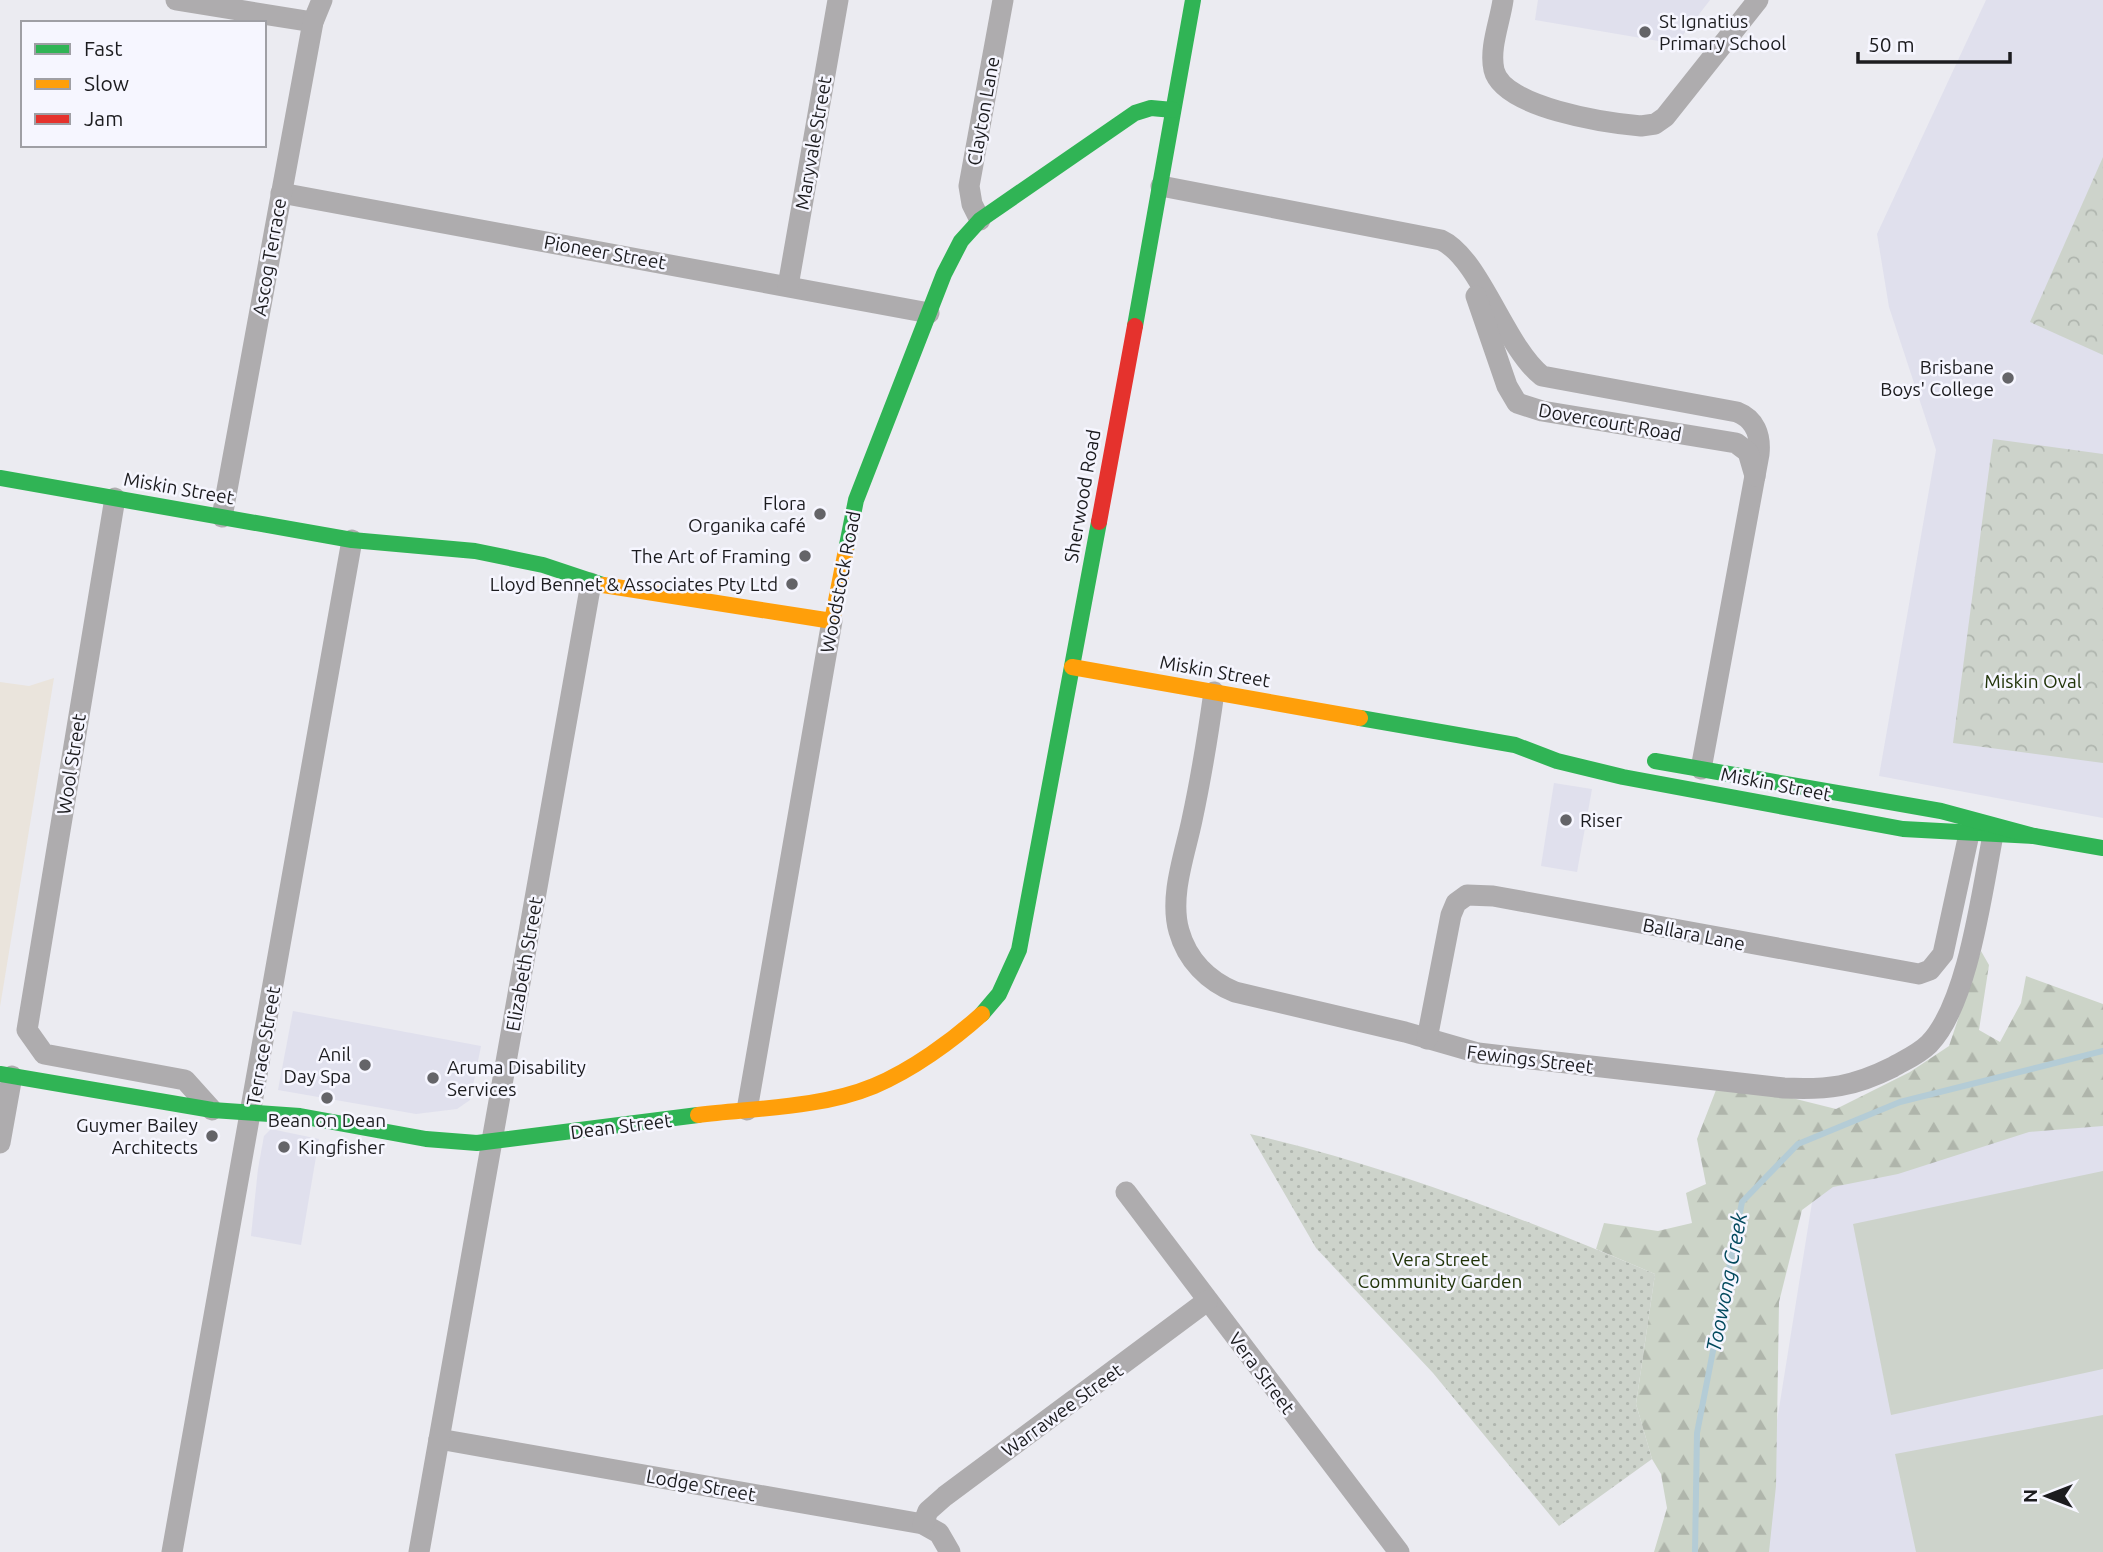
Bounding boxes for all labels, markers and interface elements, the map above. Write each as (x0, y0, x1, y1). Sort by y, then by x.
place label: St Ignatius Primary School (1659, 10, 1786, 54)
legend (21, 21, 266, 147)
scale bar (1858, 21, 2010, 65)
marker: St Ignatius Primary School (1637, 24, 1653, 40)
text: 50 m (1868, 32, 1915, 56)
text: Fast (84, 36, 122, 60)
street label: Clayton Lane (963, 55, 1003, 167)
text: Slow (84, 71, 129, 95)
street label: Maryvale Street (790, 74, 836, 212)
text: Jam (84, 106, 123, 130)
street label: Ascog Terrace (248, 196, 290, 318)
street label: Pioneer Street (542, 230, 668, 274)
place label: Brisbane Boys' College (1880, 356, 1994, 400)
marker: Brisbane Boys' College (2000, 370, 2016, 386)
street label: Dovercourt Road (1537, 399, 1683, 445)
street label: Sherwood Road (1059, 428, 1105, 564)
street label: Miskin Street (122, 467, 236, 509)
place label: Flora Organika café (688, 492, 806, 536)
marker: Flora Organika café (812, 506, 828, 522)
street label: Woodstock Road (815, 509, 865, 655)
place label: The Art of Framing (631, 545, 791, 567)
marker: The Art of Framing (797, 548, 813, 564)
place label: Lloyd Bennet & Associates Pty Ltd (490, 573, 778, 595)
marker: Lloyd Bennet & Associates Pty Ltd (784, 576, 800, 592)
street label: Miskin Street (1158, 650, 1272, 692)
park label: Miskin Oval (1984, 670, 2082, 692)
street label: Wool Street (52, 711, 90, 816)
street label: Miskin Street (1719, 763, 1834, 806)
place label: Riser (1580, 809, 1622, 831)
marker: Riser (1558, 812, 1574, 828)
street label: Elizabeth Street (501, 895, 547, 1033)
street label: Ballara Lane (1641, 913, 1747, 955)
street label: Terrace Street (242, 984, 284, 1107)
street label: Fewings Street (1466, 1040, 1595, 1078)
place label: Anil Day Spa (283, 1043, 351, 1087)
place label: Aruma Disability Services (447, 1056, 586, 1100)
marker: Anil Day Spa (357, 1057, 373, 1073)
marker: Aruma Disability Services (425, 1070, 441, 1086)
marker: Bean on Dean (319, 1090, 335, 1106)
place label: Bean on Dean (268, 1109, 386, 1131)
street label: Dean Street (569, 1109, 673, 1143)
place label: Guymer Bailey Architects (76, 1114, 198, 1158)
marker: Guymer Bailey Architects (204, 1128, 220, 1144)
place label: Kingfisher (298, 1136, 385, 1158)
marker: Kingfisher (276, 1139, 292, 1155)
water label: Toowong Creek (1701, 1210, 1751, 1354)
park label: Vera Street Community Garden (1358, 1248, 1522, 1292)
street label: Vera Street (1224, 1328, 1300, 1418)
street label: Warrawee Street (997, 1358, 1127, 1461)
north arrow (2012, 1461, 2082, 1531)
street label: Lodge Street (645, 1465, 758, 1506)
text: N (2019, 1489, 2041, 1503)

